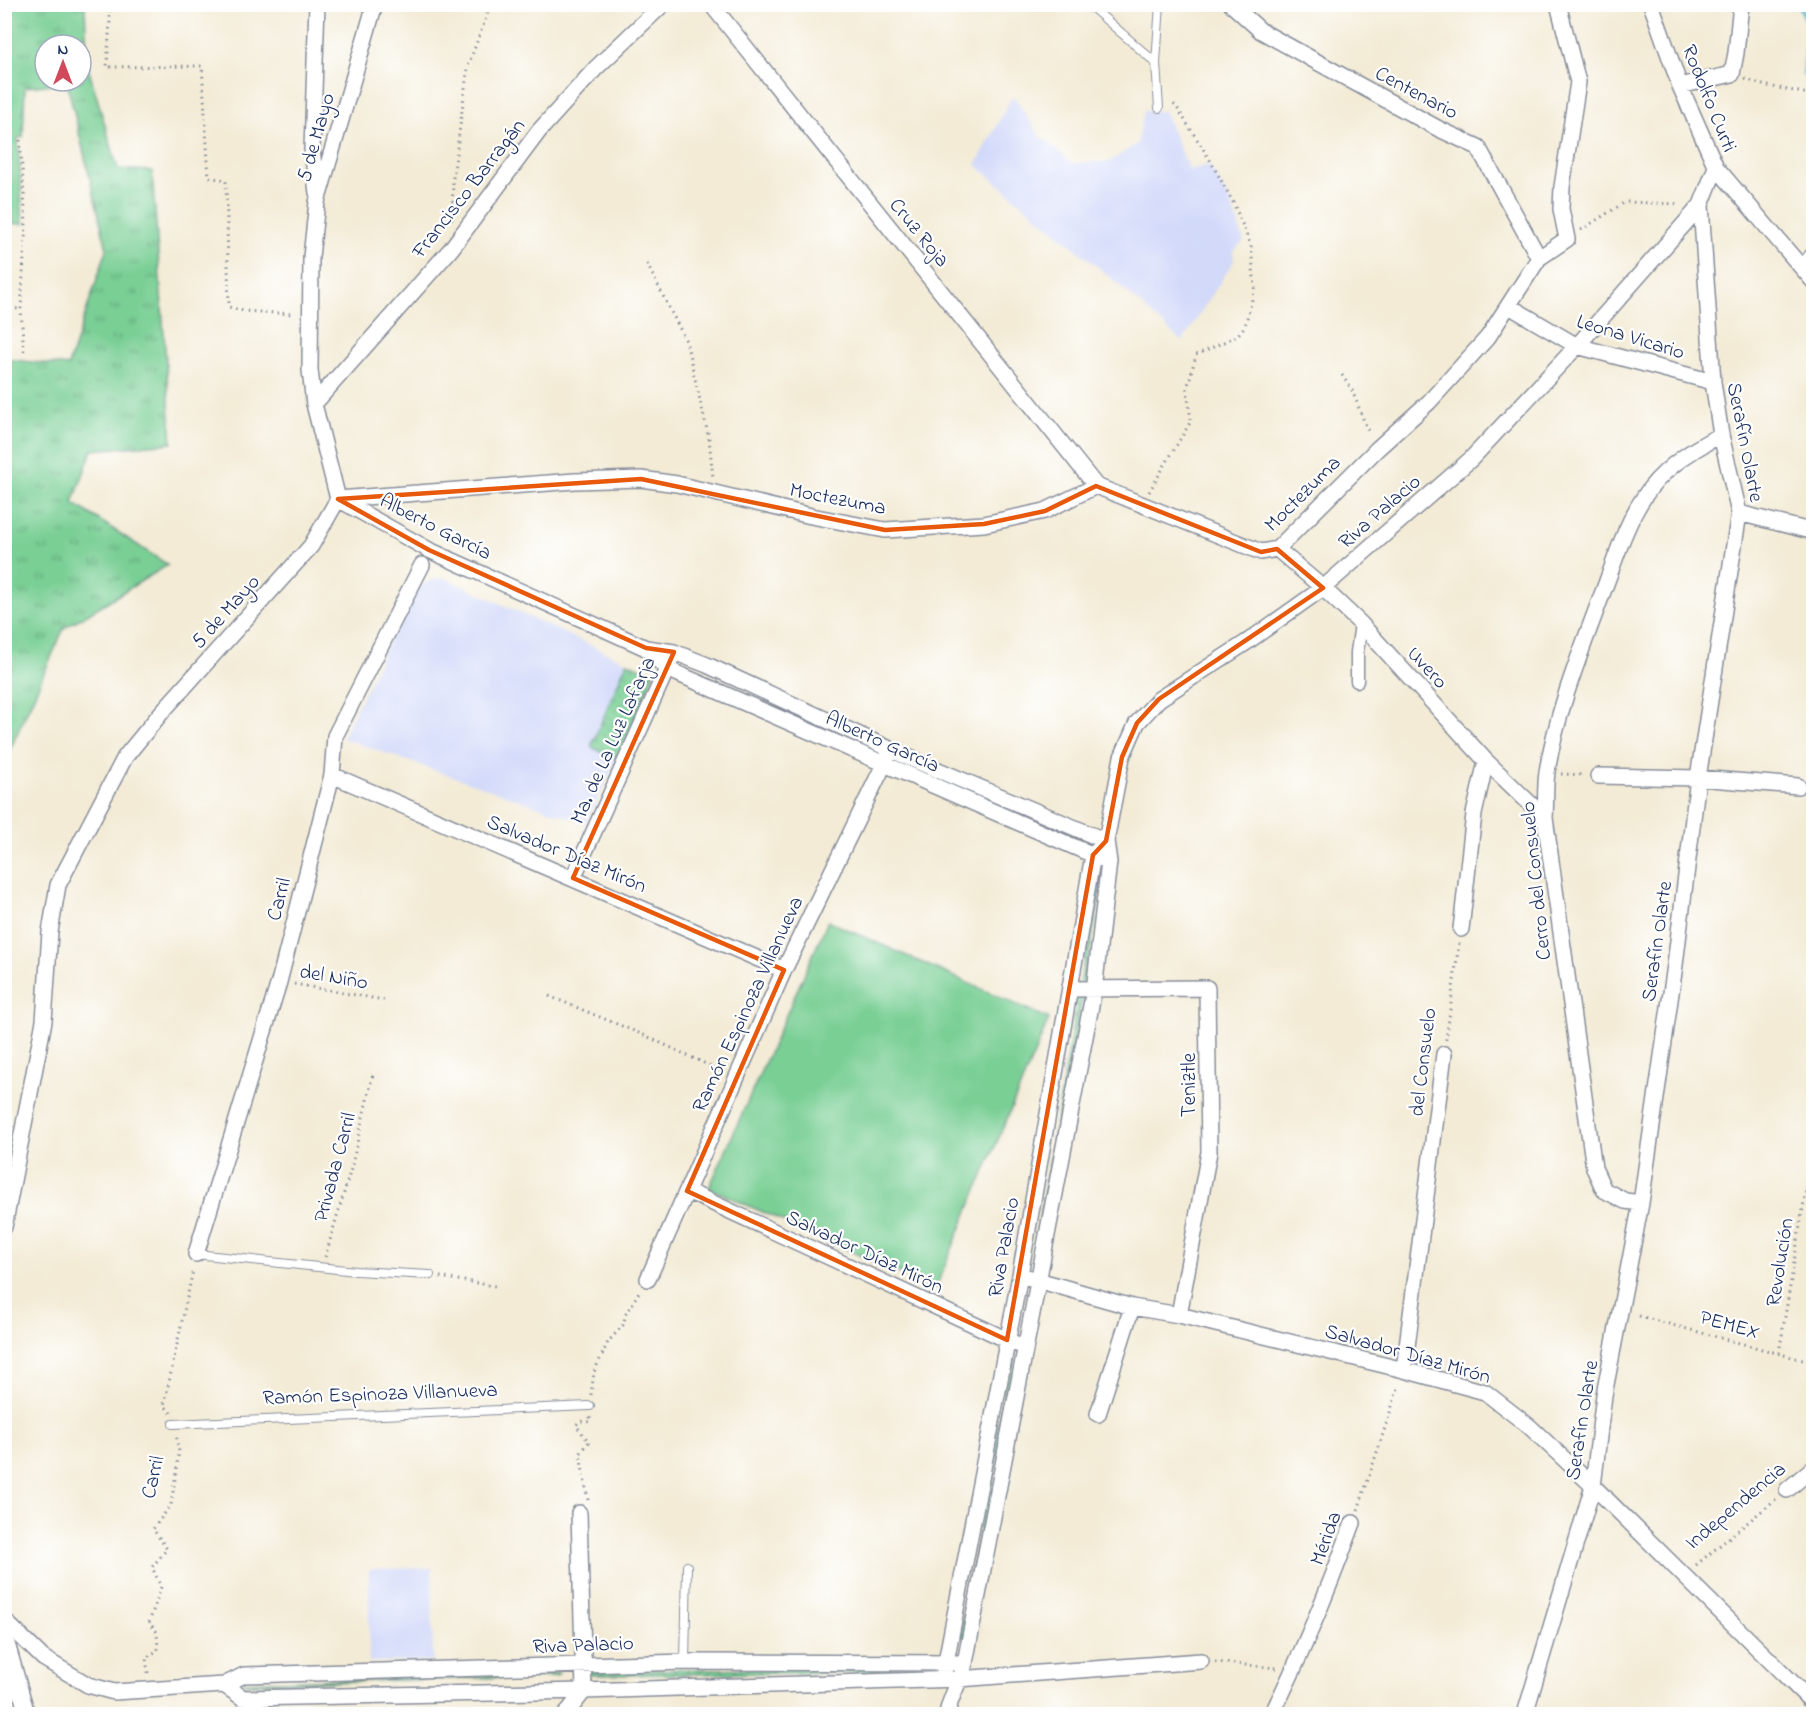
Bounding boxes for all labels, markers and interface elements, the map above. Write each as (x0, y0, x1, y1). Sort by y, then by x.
north arrow (33, 33, 93, 93)
text: N (58, 38, 69, 62)
street label: Rodolfo Curti (1673, 40, 1743, 157)
street label: Centenario (1369, 59, 1463, 128)
street label: 5 de Mayo (290, 90, 346, 186)
street label: Francisco Barragán (405, 113, 535, 267)
street label: Cruz Roja (881, 192, 956, 274)
street label: Leona Vicario (1573, 307, 1688, 369)
street label: Serafín Olarte (1718, 380, 1770, 505)
street label: Moctezuma (1258, 449, 1349, 540)
street label: Riva Palacio (1332, 468, 1428, 557)
street label: Moctezuma (787, 476, 889, 524)
street label: Alberto García (374, 487, 496, 569)
street label: 5 de Mayo (185, 568, 270, 658)
street label: Uvero (1399, 640, 1454, 697)
street label: Ma. de La Luz Lafarja (563, 652, 664, 829)
street label: Alberto García (820, 704, 944, 781)
street label: Cerro del Consuelo (1514, 800, 1560, 962)
street label: Salvador Díaz Mirón (482, 808, 651, 902)
street label: Carril (260, 875, 300, 924)
street label: Serafín Olarte (1635, 878, 1681, 1004)
street label: Ramón Espinoza Villanueva (685, 892, 812, 1118)
street label: del Niño (297, 957, 370, 999)
street label: del Consuelo (1402, 1006, 1446, 1118)
street label: Teniztle (1175, 1052, 1205, 1117)
street label: Privada Carril (307, 1109, 365, 1226)
street label: Riva Palacio (981, 1195, 1029, 1300)
street label: Salvador Díaz Mirón (780, 1203, 948, 1303)
street label: Revolución (1759, 1216, 1803, 1309)
street label: PEMEX (1696, 1304, 1763, 1348)
street label: Salvador Díaz Mirón (1321, 1317, 1494, 1393)
street label: Serafín Olarte (1559, 1357, 1607, 1483)
street label: Ramón Espinoza Villanueva (262, 1376, 498, 1414)
street label: Carril (134, 1453, 173, 1502)
street label: Independencia (1679, 1455, 1793, 1558)
street label: Mérida (1303, 1507, 1350, 1570)
street label: Riva Palacio (532, 1629, 634, 1663)

